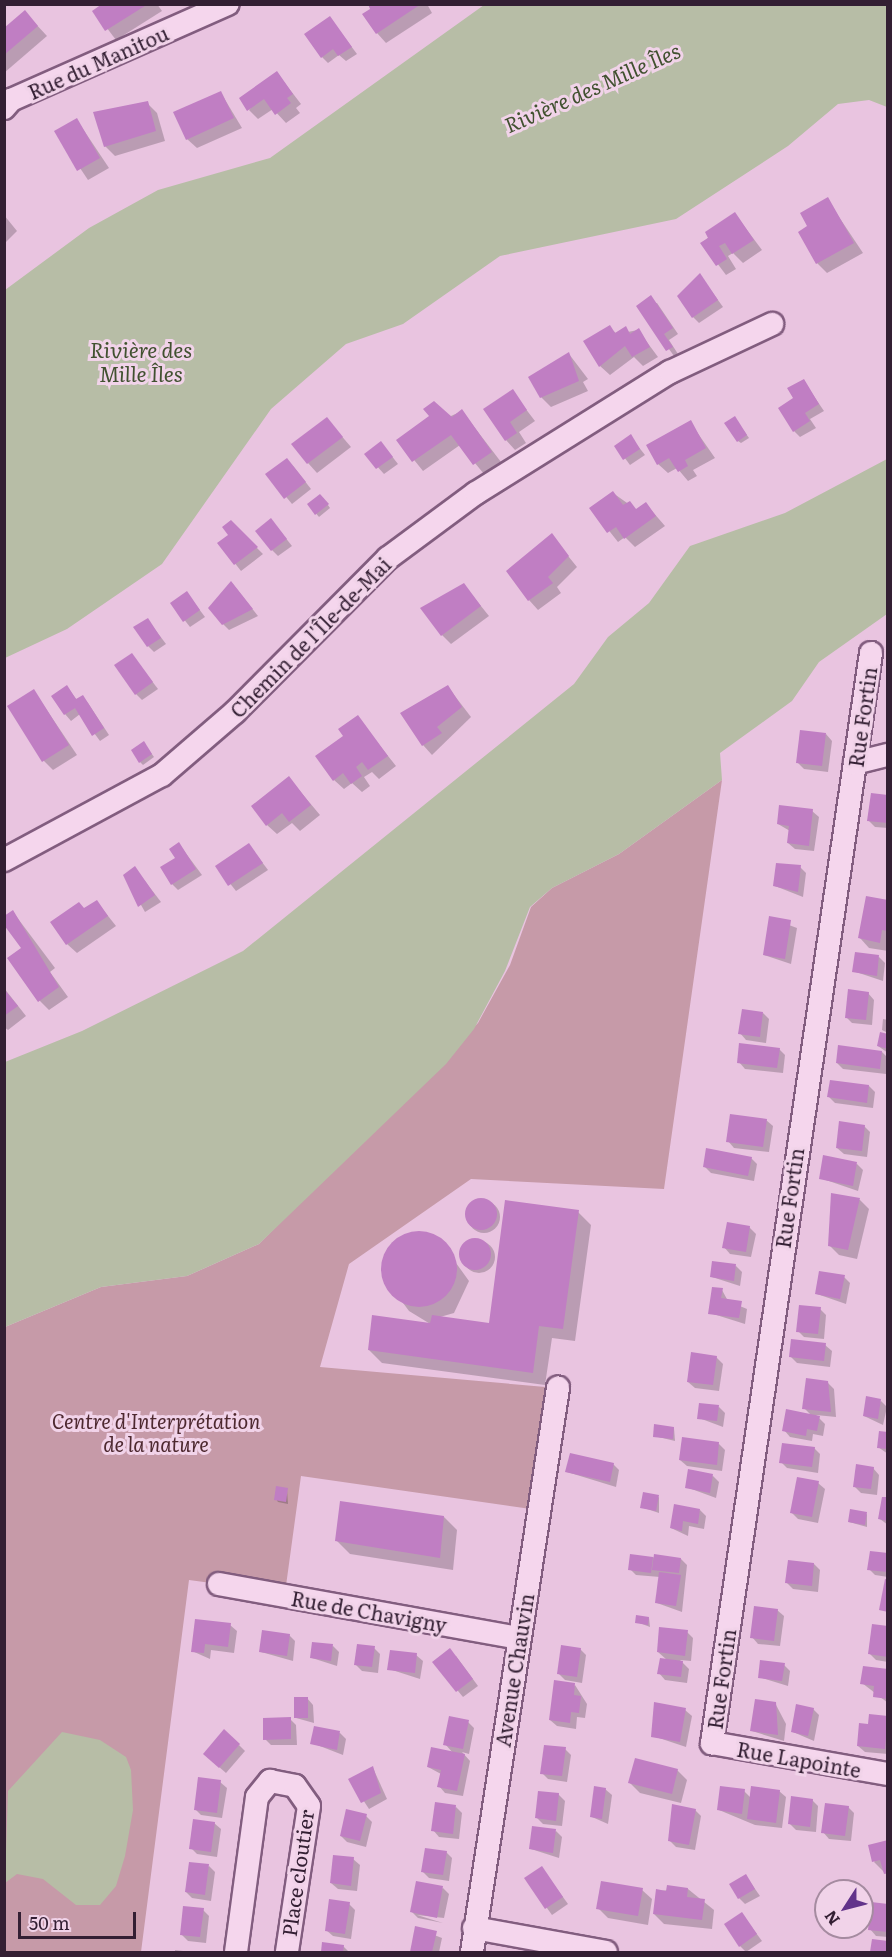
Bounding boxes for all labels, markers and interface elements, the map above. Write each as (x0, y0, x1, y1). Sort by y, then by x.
street label: Rue du Manitou (24, 20, 172, 104)
water label: Rivière des Mille Îles (500, 37, 684, 137)
water label: Rivière des Mille Îles (90, 336, 192, 386)
street label: Chemin de l'Île-de-Mai (225, 552, 395, 722)
street label: Rue Fortin (843, 665, 881, 769)
street label: Rue Fortin (770, 1146, 808, 1250)
park label: Centre d'Interprétation de la nature (52, 1408, 260, 1455)
street label: Rue de Chavigny (289, 1586, 449, 1636)
street label: Avenue Chauvin (490, 1591, 538, 1749)
street label: Rue Fortin (702, 1627, 740, 1731)
street label: Rue Lapointe (735, 1736, 863, 1782)
street label: Place cloutier (276, 1808, 318, 1938)
north arrow (814, 1879, 874, 1939)
scale bar (21, 1900, 140, 1938)
text: N (817, 1906, 845, 1931)
text: 50 m (29, 1909, 70, 1936)

